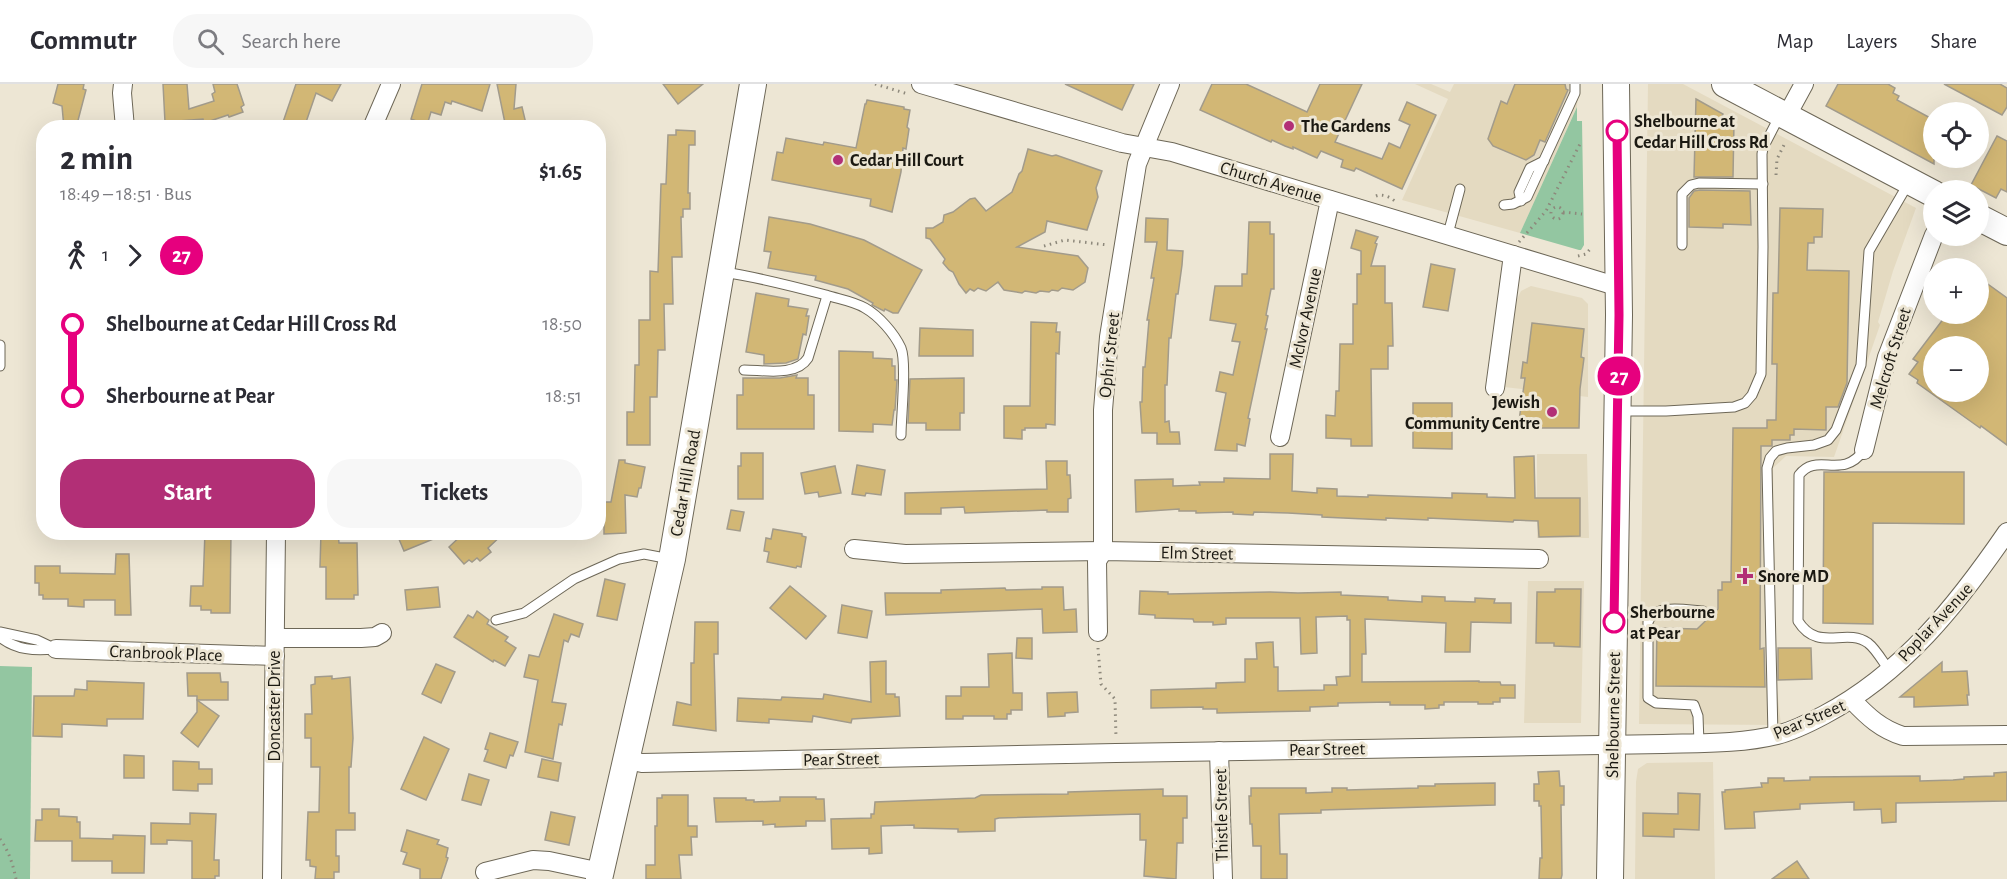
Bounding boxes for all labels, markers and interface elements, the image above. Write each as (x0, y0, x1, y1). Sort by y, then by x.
search box (173, 14, 593, 68)
icon: search (194, 25, 227, 58)
text: Commutr (30, 27, 137, 55)
text: Search here (242, 30, 341, 52)
text: Map (1777, 31, 1813, 52)
text: Layers (1846, 31, 1897, 52)
text: Share (1930, 31, 1977, 52)
map controls (1923, 102, 1989, 402)
button: locate (1923, 102, 1989, 168)
place label: Shelbourne at Cedar Hill Cross Rd (1634, 113, 1769, 152)
place label: The Gardens (1301, 118, 1391, 136)
marker: The Gardens (1282, 119, 1296, 133)
marker: Shelbourne at Cedar Hill Cross Rd (1606, 120, 1628, 142)
text: 2 min (60, 143, 133, 176)
place label: Cedar Hill Court (850, 152, 964, 170)
marker: Cedar Hill Court (831, 153, 845, 167)
street label: Church Avenue (1218, 159, 1324, 207)
text: $1.65 (539, 160, 582, 182)
button: layers (1923, 180, 1989, 246)
text: 18:49 – 18:51 · Bus (60, 184, 192, 204)
icon: walk (60, 239, 93, 272)
icon: forward (118, 239, 151, 272)
text: 1 (102, 245, 109, 265)
text: 27 (172, 245, 191, 266)
button: + (1923, 258, 1989, 324)
street label: McIvor Avenue (1287, 267, 1325, 370)
street label: Melcroft Street (1867, 306, 1915, 411)
street label: Ophir Street (1097, 311, 1123, 399)
text: Shelbourne at Cedar Hill Cross Rd (106, 313, 397, 335)
text: 18:50 (542, 314, 582, 334)
button: − (1923, 336, 1989, 402)
line badge: 27 (1592, 356, 1646, 396)
text: 27 (1610, 366, 1628, 387)
text: Sherbourne at Pear (106, 385, 274, 407)
text: 18:51 (546, 386, 582, 406)
place label: Jewish Community Centre (1405, 394, 1540, 433)
marker: Jewish Community Centre (1545, 405, 1559, 419)
street label: Cedar Hill Road (668, 428, 704, 538)
button: Start (60, 459, 315, 528)
button: Tickets (327, 459, 582, 528)
street label: Elm Street (1160, 544, 1234, 564)
marker: Snore MD (1736, 567, 1754, 585)
place label: Snore MD (1758, 568, 1829, 586)
street label: Poplar Avenue (1895, 580, 1977, 666)
place label: Sherbourne at Pear (1630, 604, 1715, 643)
marker: Sherbourne at Pear (1603, 611, 1625, 633)
street label: Cranbrook Place (109, 643, 223, 665)
street label: Doncaster Drive (266, 650, 284, 762)
street label: Shelbourne Street (1604, 651, 1624, 778)
street label: Pear Street (1771, 697, 1848, 743)
street label: Pear Street (1289, 740, 1366, 760)
street label: Pear Street (803, 750, 880, 770)
street label: Thistle Street (1212, 768, 1232, 862)

